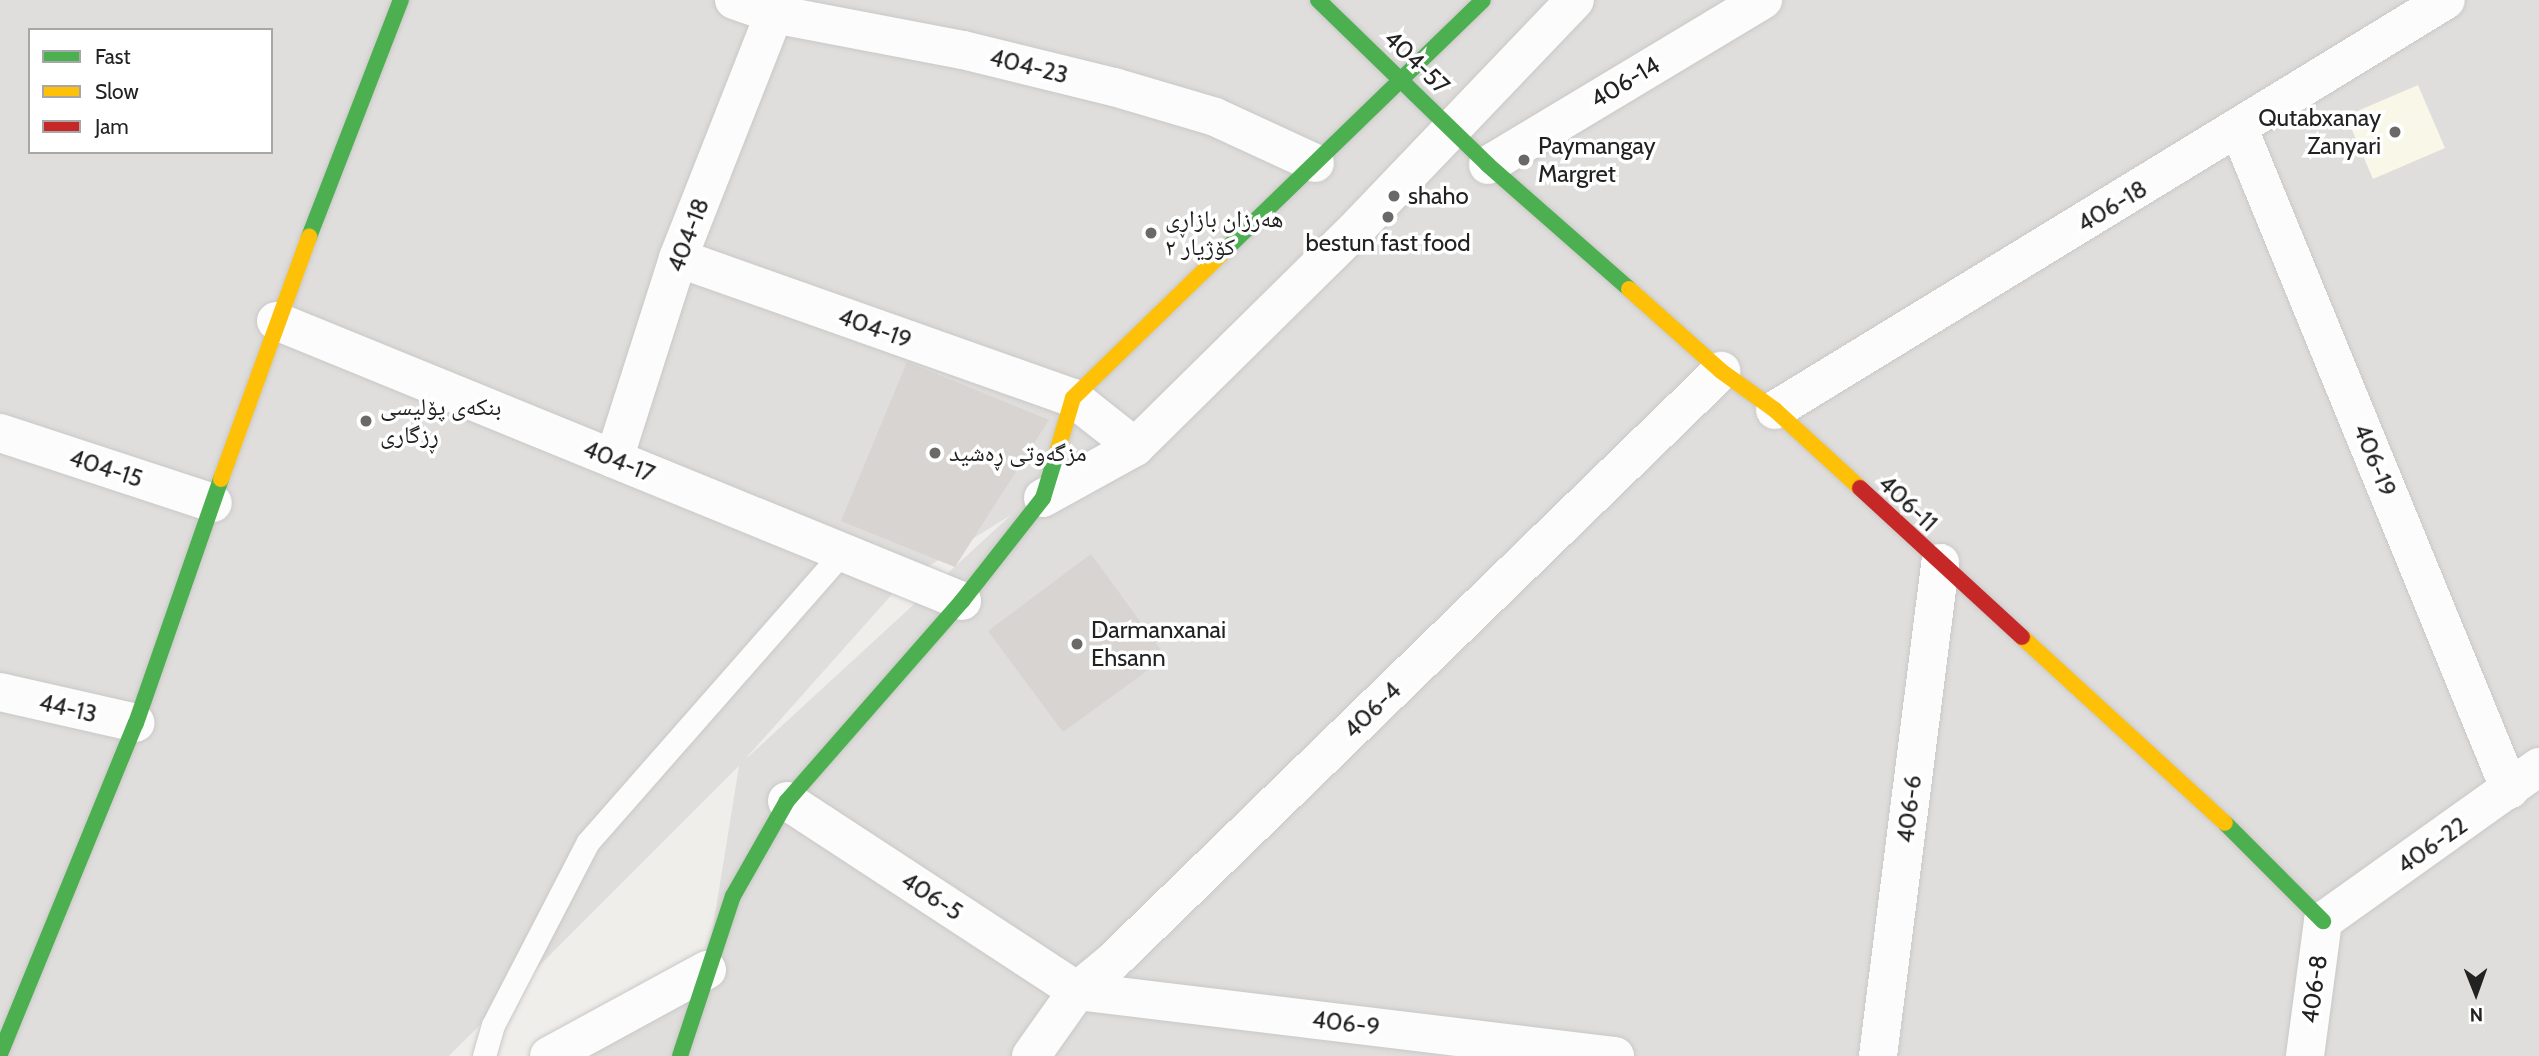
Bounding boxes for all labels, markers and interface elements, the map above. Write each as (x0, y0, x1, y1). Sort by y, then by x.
street label: 404-57 (1378, 24, 1456, 100)
legend (28, 28, 273, 154)
street label: 404-23 (987, 42, 1071, 90)
text: Fast (95, 44, 131, 69)
street label: 406-14 (1585, 50, 1665, 114)
text: Slow (95, 79, 139, 104)
place label: Qutabxanay Zanyari (2258, 104, 2381, 160)
text: Jam (95, 114, 129, 139)
marker: Qutabxanay Zanyari (2387, 124, 2403, 140)
place label: Paymangay Margret (1538, 132, 1656, 188)
marker: Paymangay Margret (1516, 152, 1532, 168)
street label: 406-18 (2072, 174, 2152, 238)
place label: shaho (1408, 182, 1469, 210)
marker: shaho (1386, 188, 1402, 204)
street label: 404-18 (661, 194, 715, 276)
place label: هەرزان بازاڕی کۆژیار ٢ (1165, 205, 1283, 261)
marker: bestun fast food (1380, 209, 1396, 225)
marker: هەرزان بازاڕی کۆژیار ٢ (1143, 225, 1159, 241)
place label: bestun fast food (1305, 229, 1471, 257)
street label: 404-19 (834, 302, 916, 354)
place label: بنکەی پۆلیسی ڕزگاری (380, 393, 501, 449)
marker: بنکەی پۆلیسی ڕزگاری (358, 413, 374, 429)
street label: 406-19 (2348, 420, 2402, 500)
street label: 404-17 (579, 434, 659, 488)
place label: مزگەوتی ڕەشید (949, 439, 1087, 467)
street label: 404-15 (66, 443, 146, 493)
marker: مزگەوتی ڕەشید (927, 445, 943, 461)
street label: 406-11 (1873, 469, 1943, 537)
place label: Darmanxanai Ehsann (1091, 616, 1226, 672)
marker: Darmanxanai Ehsann (1069, 636, 1085, 652)
street label: 406-4 (1337, 676, 1407, 744)
street label: 44-13 (36, 687, 100, 729)
street label: 406-6 (1891, 773, 1927, 845)
street label: 406-22 (2391, 810, 2473, 880)
street label: 406-5 (896, 866, 968, 926)
street label: 406-8 (2295, 953, 2333, 1025)
north arrow (2441, 958, 2511, 1028)
text: N (2469, 1003, 2483, 1026)
street label: 406-9 (1310, 1005, 1382, 1041)

